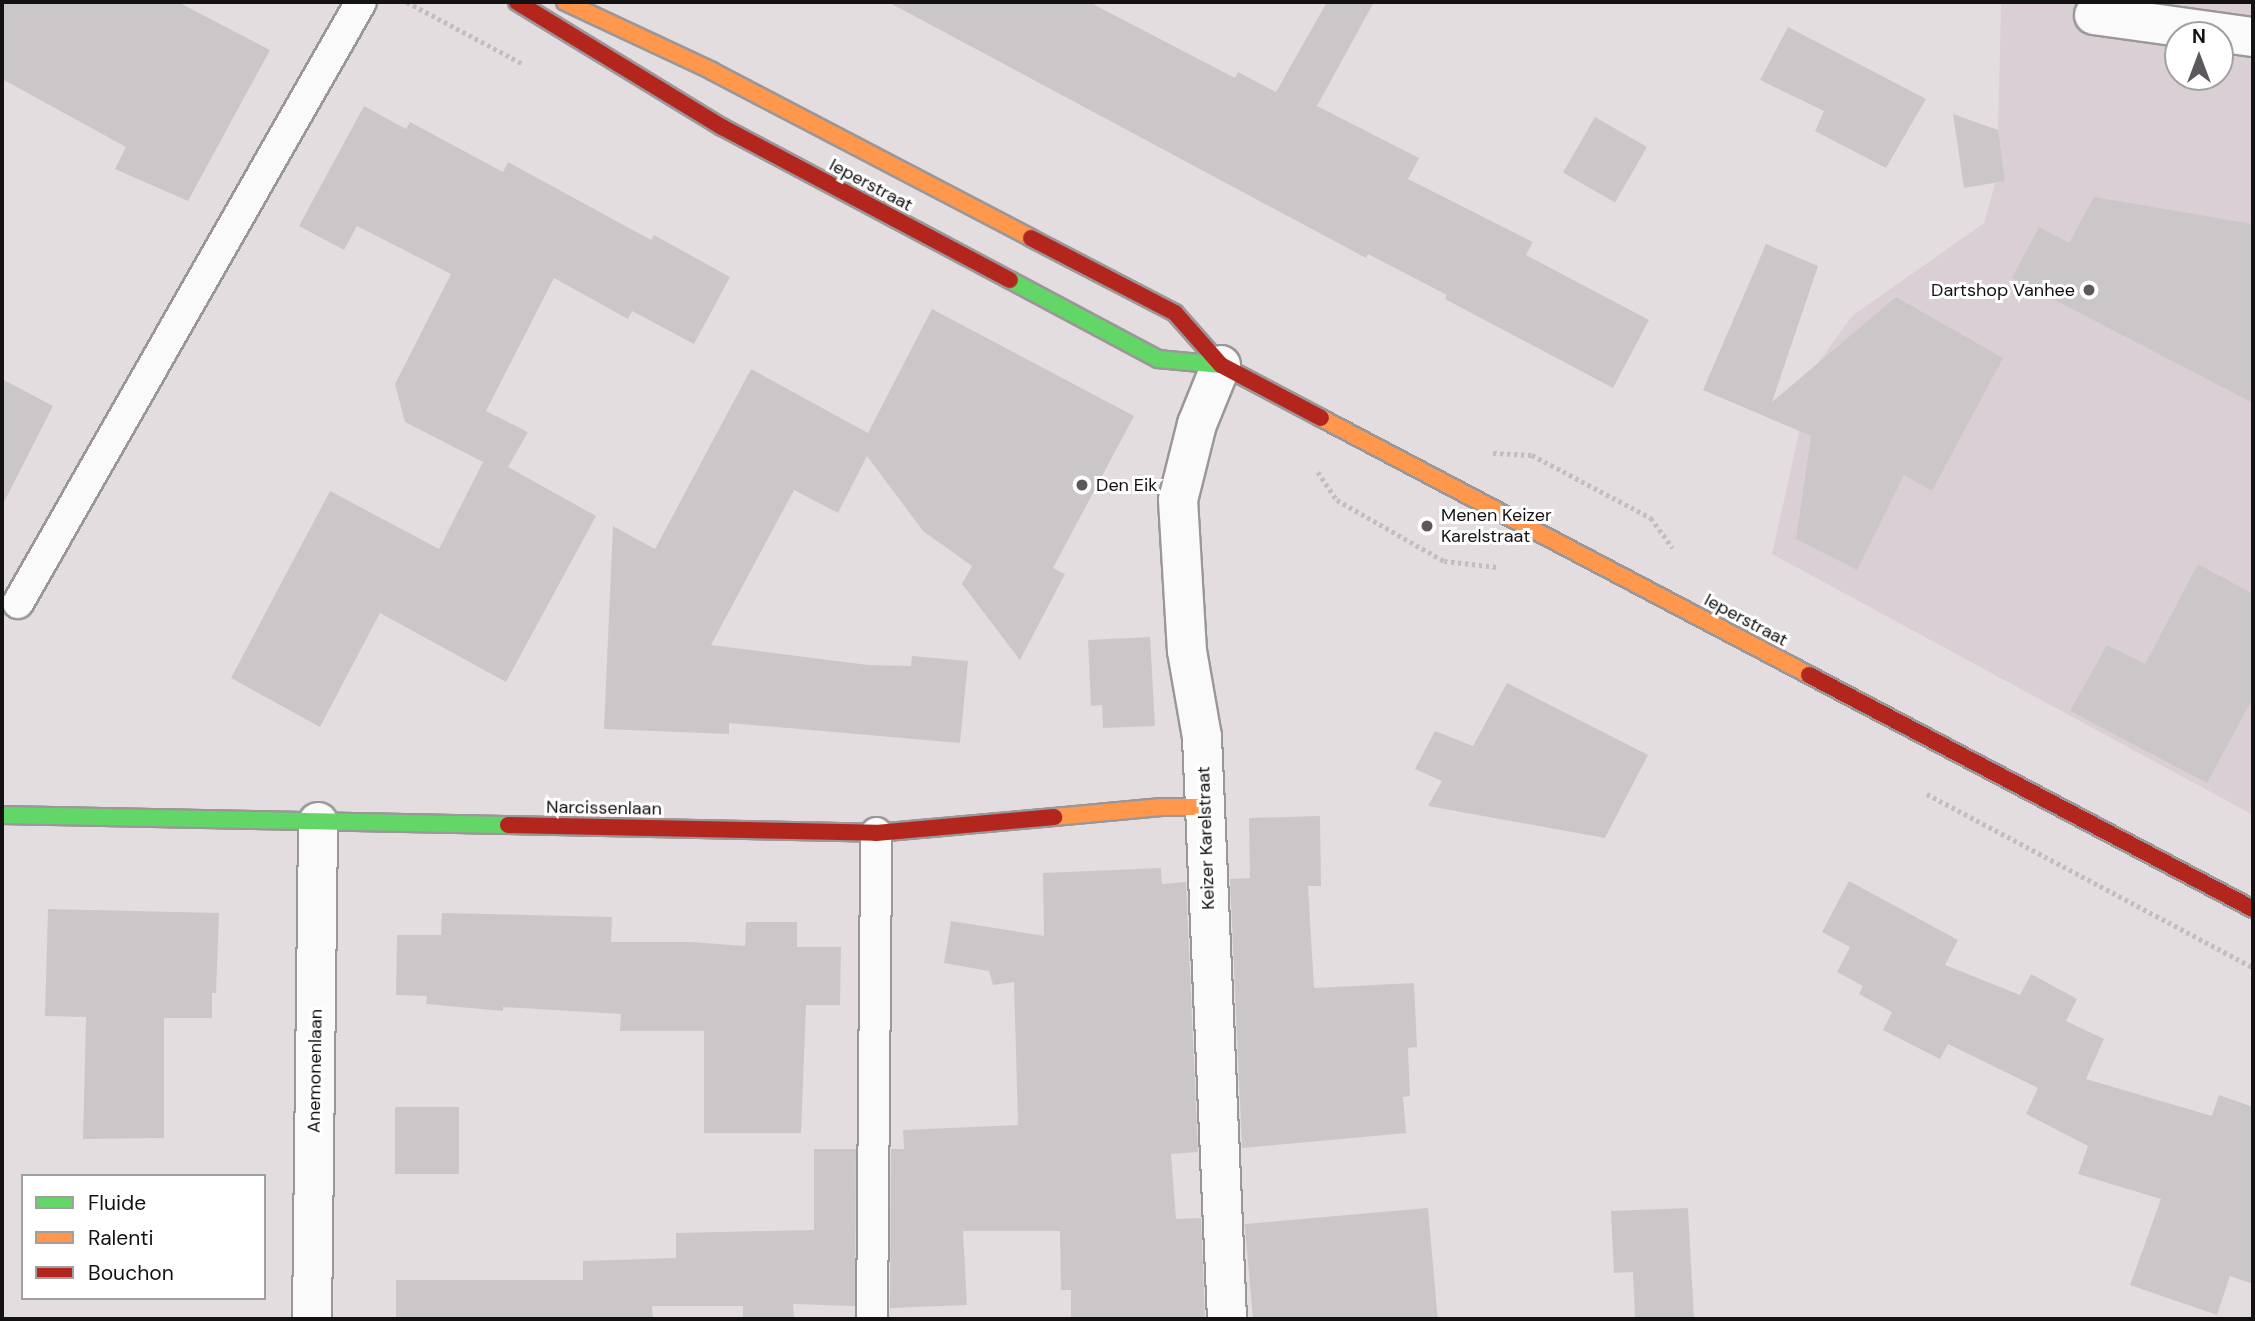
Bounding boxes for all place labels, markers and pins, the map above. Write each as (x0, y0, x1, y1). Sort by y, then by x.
place label: Dartshop Vanhee (1931, 279, 2075, 301)
marker: Dartshop Vanhee (2081, 282, 2097, 298)
place label: Den Eik (1096, 474, 1157, 496)
marker: Den Eik (1074, 477, 1090, 493)
place label: Menen Keizer Karelstraat (1441, 505, 1552, 548)
marker: Menen Keizer Karelstraat (1419, 518, 1435, 534)

